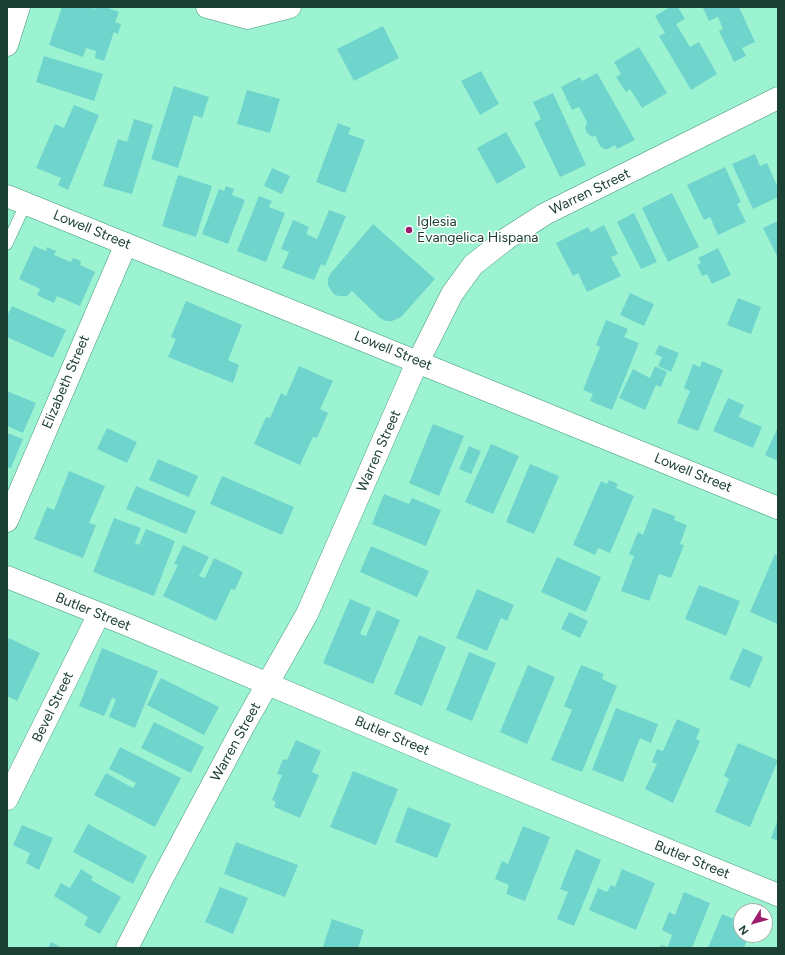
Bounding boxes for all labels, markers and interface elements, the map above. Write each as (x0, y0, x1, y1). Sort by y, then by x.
street label: Warren Street (547, 165, 633, 219)
street label: Lowell Street (51, 207, 133, 253)
place label: Iglesia Evangelica Hispana (417, 214, 538, 246)
marker: Iglesia Evangelica Hispana (404, 225, 414, 235)
street label: Lowell Street (352, 328, 434, 374)
street label: Elizabeth Street (39, 333, 93, 431)
street label: Warren Street (354, 408, 404, 494)
street label: Lowell Street (652, 450, 734, 496)
street label: Butler Street (53, 589, 133, 635)
street label: Bevel Street (29, 669, 77, 745)
street label: Warren Street (207, 700, 265, 784)
street label: Butler Street (352, 713, 432, 759)
street label: Butler Street (652, 837, 732, 883)
north arrow (733, 903, 773, 943)
text: N (736, 923, 752, 937)

